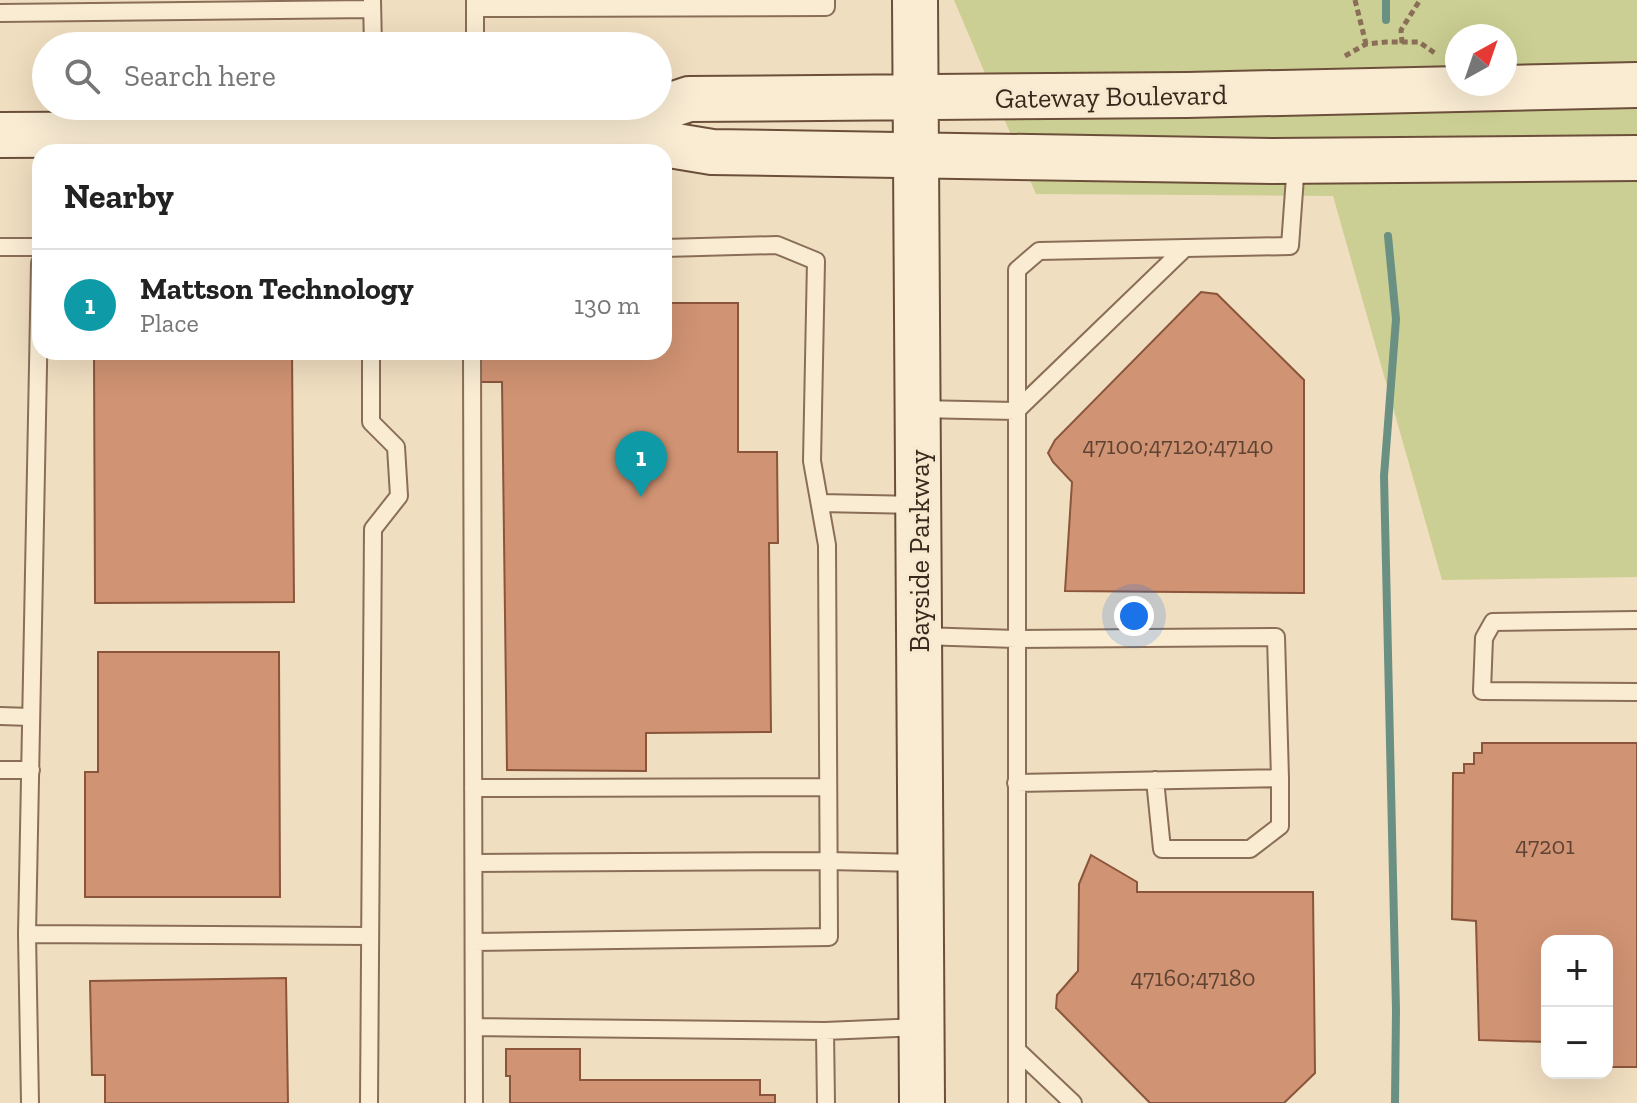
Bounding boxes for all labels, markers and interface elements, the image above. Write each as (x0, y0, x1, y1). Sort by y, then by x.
north arrow (1445, 24, 1517, 96)
search box (32, 32, 672, 120)
icon: search (60, 54, 104, 98)
text: Search here (124, 58, 276, 94)
street label: Gateway Boulevard (994, 78, 1228, 115)
text: Nearby (64, 176, 174, 217)
text: Mattson Technology (140, 271, 414, 307)
text: 1 (85, 289, 95, 321)
text: 130 m (574, 289, 640, 321)
text: Place (140, 307, 199, 339)
pin: 1 (615, 431, 667, 497)
house number: 47100;47120;47140 (1082, 431, 1274, 460)
street label: Bayside Parkway (903, 449, 936, 653)
your location (1114, 596, 1154, 636)
house number: 47201 (1515, 831, 1575, 860)
map controls (1541, 935, 1613, 1079)
button: + (1541, 935, 1613, 1007)
house number: 47160;47180 (1130, 963, 1256, 992)
button: − (1541, 1007, 1613, 1079)

